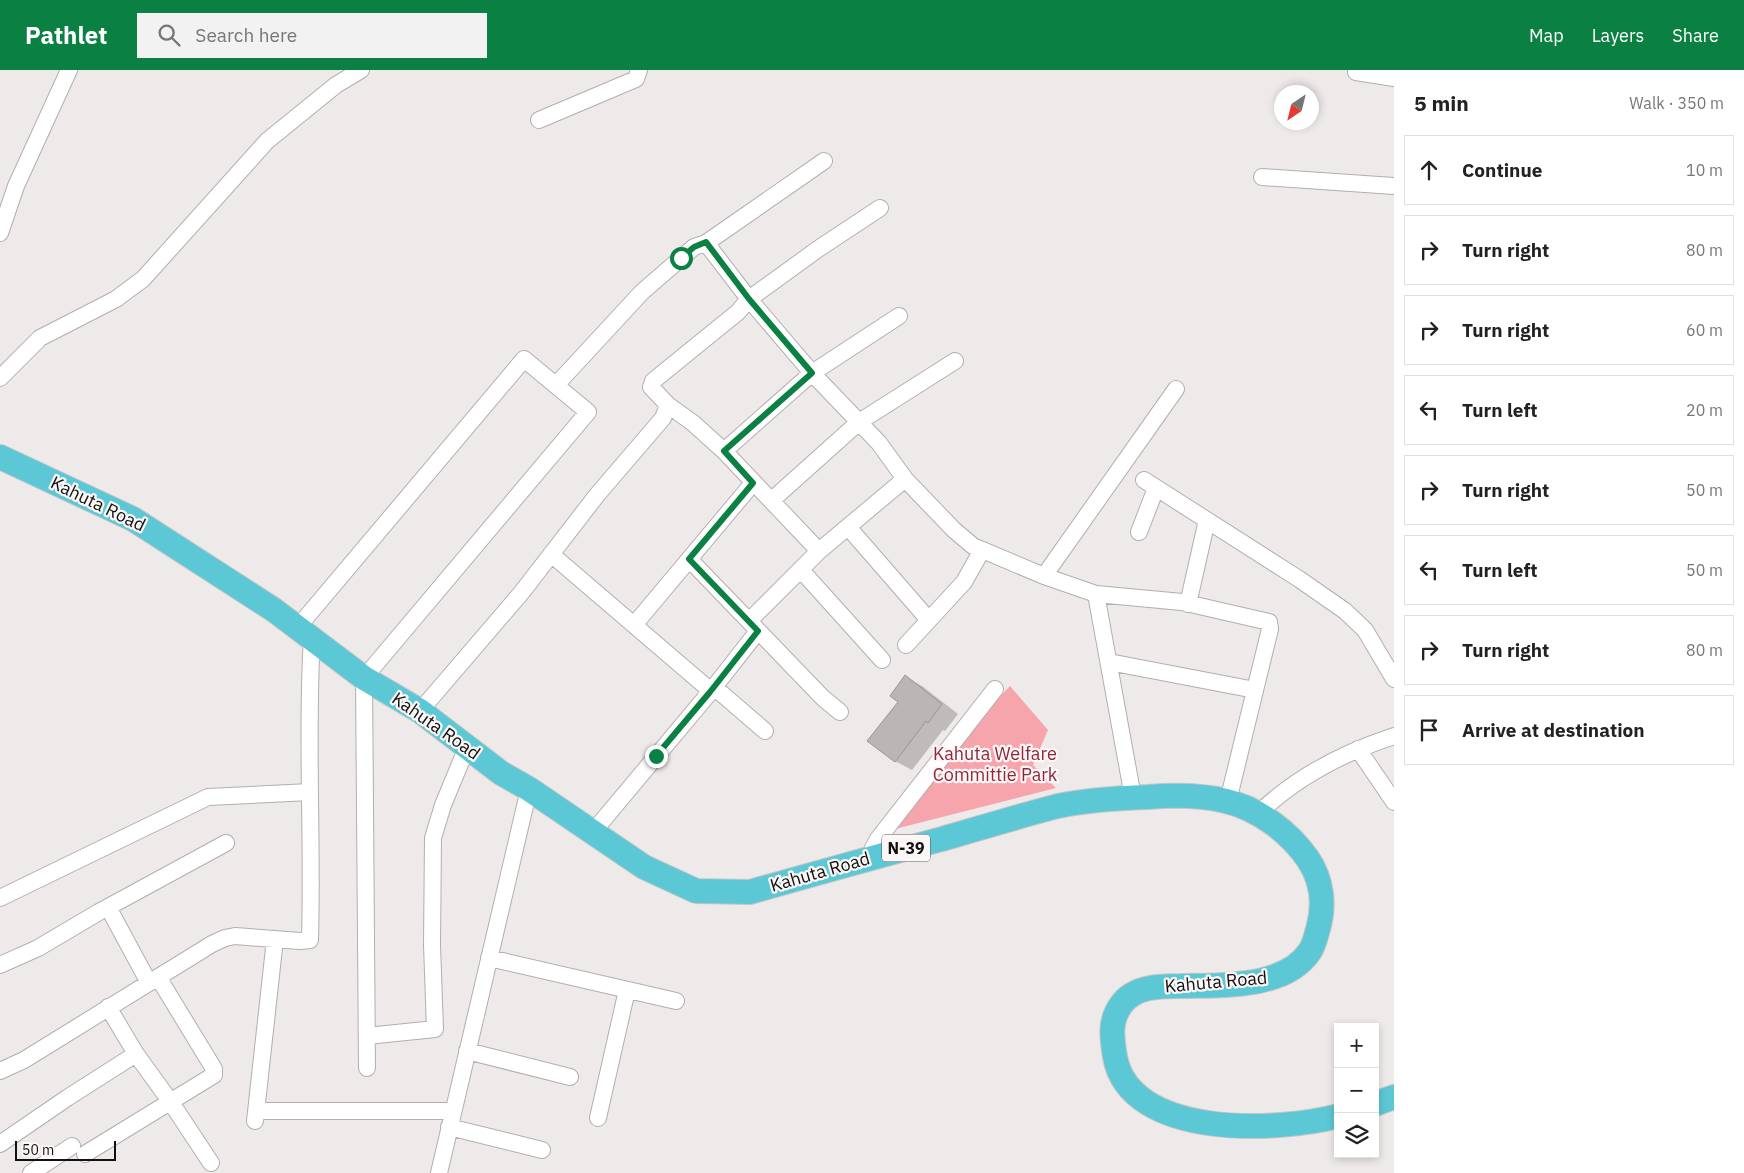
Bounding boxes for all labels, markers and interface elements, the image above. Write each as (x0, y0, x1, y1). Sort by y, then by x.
search box (137, 13, 487, 58)
text: Pathlet (25, 19, 107, 51)
icon: search (155, 21, 183, 49)
text: Search here (195, 23, 297, 47)
text: Map (1529, 24, 1564, 47)
text: Layers (1592, 24, 1644, 47)
text: Share (1672, 24, 1719, 47)
north arrow (1274, 85, 1319, 130)
text: 5 min (1414, 89, 1469, 117)
text: Walk · 350 m (1629, 93, 1724, 113)
icon: ahead (1415, 156, 1443, 184)
text: Continue (1462, 158, 1542, 182)
text: 10 m (1686, 160, 1723, 180)
icon: right (1415, 236, 1443, 264)
text: Turn right (1462, 238, 1549, 262)
text: 80 m (1686, 240, 1723, 260)
route start (670, 247, 693, 270)
icon: right (1415, 316, 1443, 344)
text: Turn right (1462, 318, 1549, 342)
text: 60 m (1686, 320, 1723, 340)
icon: left (1415, 396, 1443, 424)
text: Turn left (1462, 398, 1538, 422)
text: 20 m (1686, 400, 1723, 420)
street label: Kahuta Road (47, 471, 149, 536)
icon: right (1415, 476, 1443, 504)
text: Turn right (1462, 478, 1549, 502)
text: 50 m (1686, 480, 1723, 500)
icon: left (1415, 556, 1443, 584)
text: Turn left (1462, 558, 1538, 582)
text: 50 m (1686, 560, 1723, 580)
icon: right (1415, 636, 1443, 664)
text: Turn right (1462, 638, 1549, 662)
text: 80 m (1686, 640, 1723, 660)
street label: Kahuta Road (388, 687, 485, 764)
icon: arrive (1415, 716, 1443, 744)
text: Arrive at destination (1462, 718, 1645, 742)
park label: Kahuta Welfare Committie Park (933, 742, 1058, 786)
route end (645, 745, 668, 768)
road number: N-39 (882, 834, 930, 861)
street label: Kahuta Road (767, 846, 872, 897)
street label: Kahuta Road (1164, 966, 1268, 997)
map controls (1334, 1023, 1379, 1158)
button: + (1334, 1023, 1379, 1068)
button: − (1334, 1068, 1379, 1113)
button: layers (1334, 1113, 1379, 1158)
scale bar (15, 1138, 116, 1161)
text: 50 m (22, 1141, 54, 1159)

